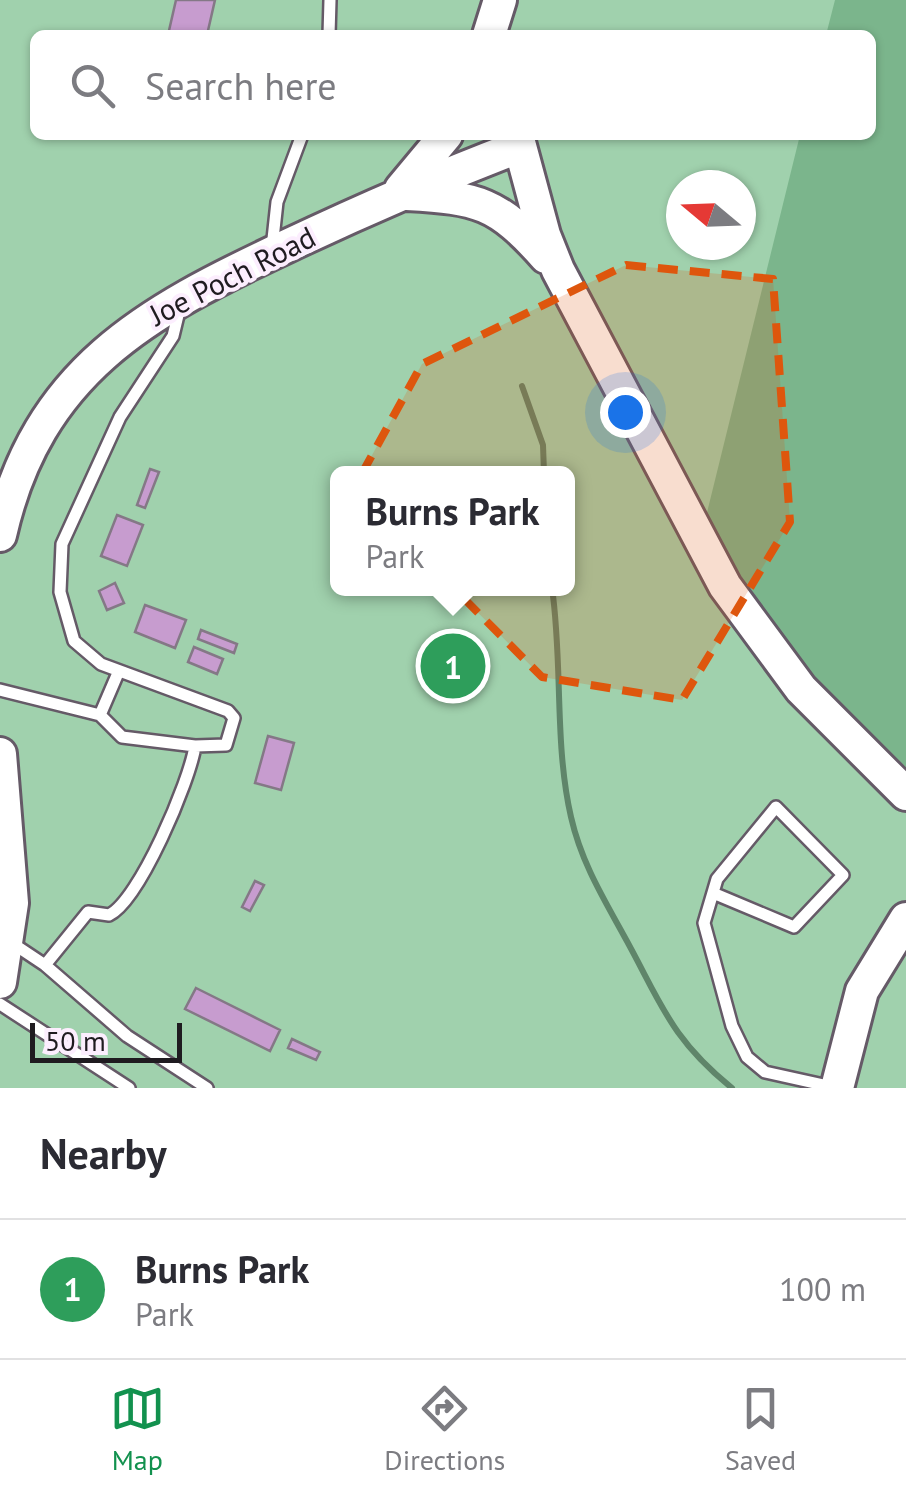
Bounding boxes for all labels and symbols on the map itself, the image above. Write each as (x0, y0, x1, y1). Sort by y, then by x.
north arrow (666, 170, 756, 260)
street label: Joe Poch Road (141, 216, 322, 334)
your location (600, 387, 651, 438)
pin: 1 (420, 628, 486, 704)
scale bar (30, 1018, 182, 1062)

